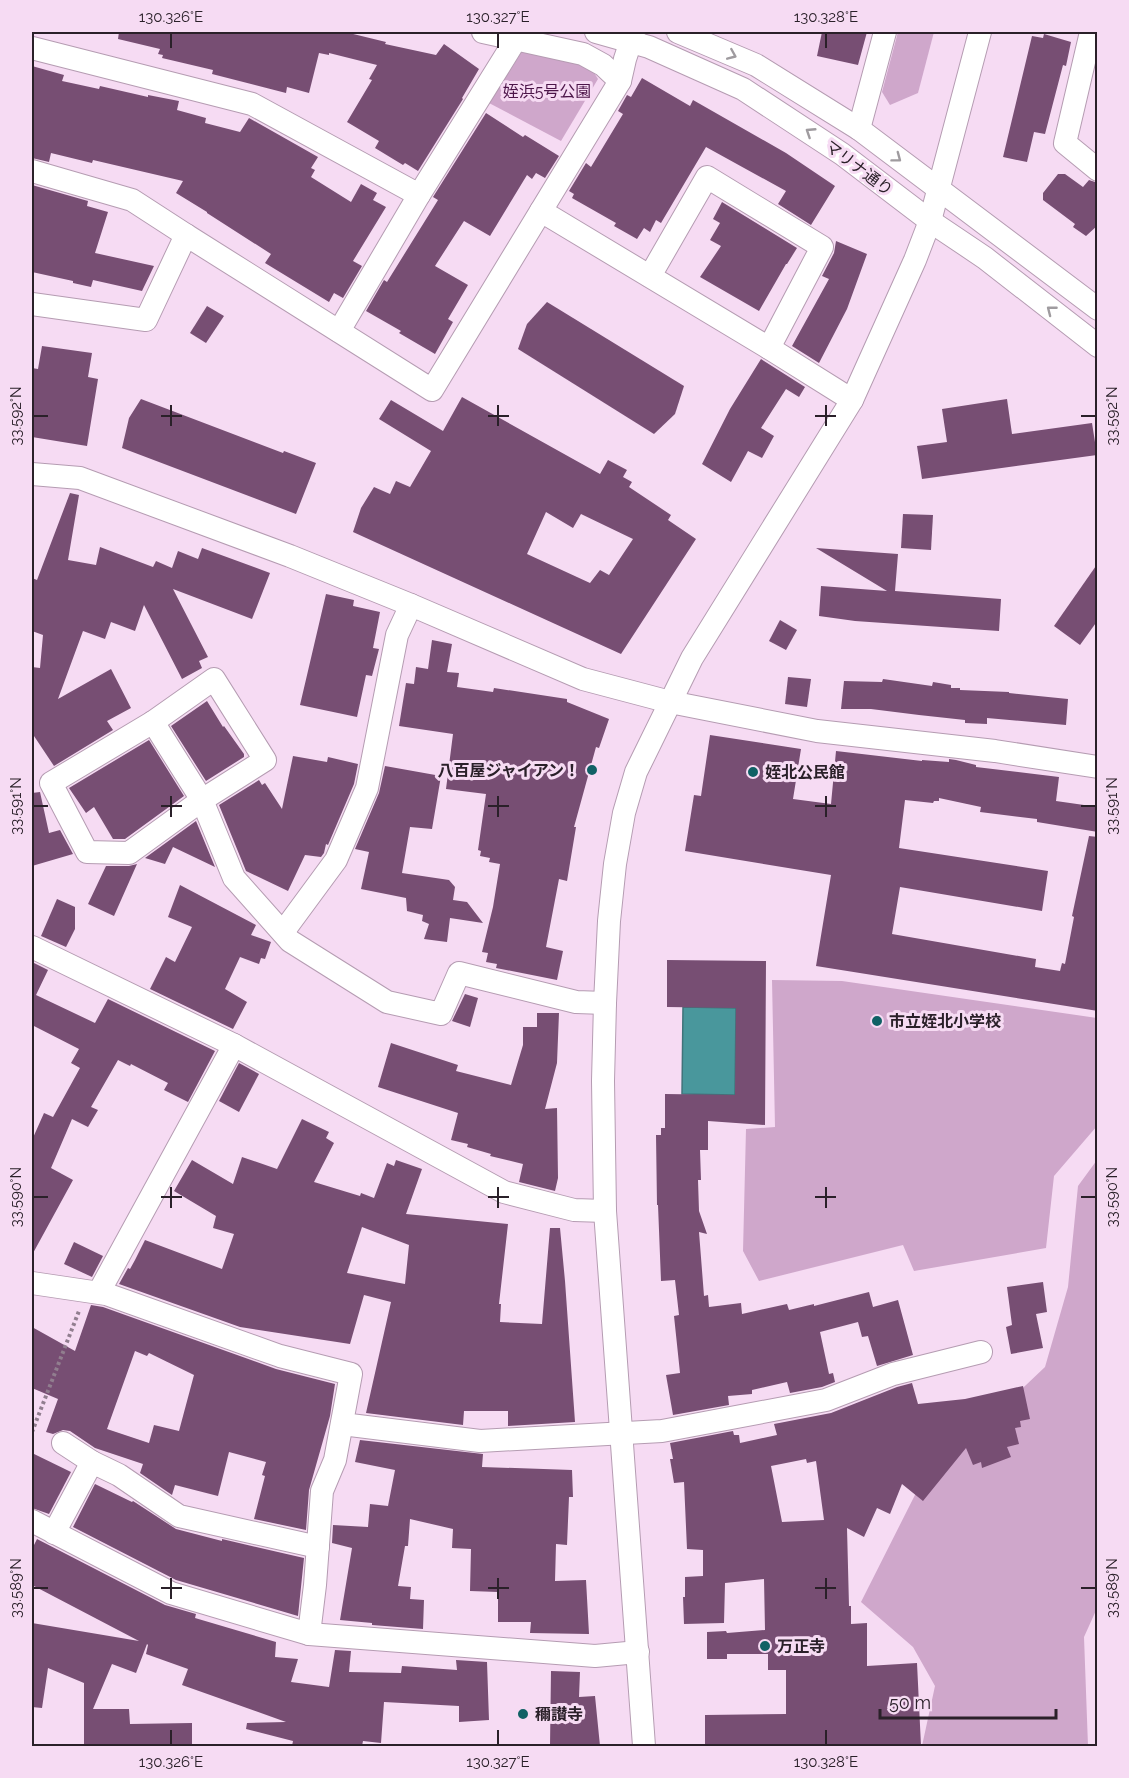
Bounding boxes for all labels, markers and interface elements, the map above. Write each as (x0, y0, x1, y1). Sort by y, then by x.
text: 130.326°E (139, 8, 203, 26)
text: 130.327°E (466, 8, 530, 26)
text: 130.328°E (794, 8, 858, 26)
one-way arrow (726, 48, 737, 60)
park label: 姪浜5号公園 (503, 82, 591, 101)
one-way arrow (806, 128, 816, 140)
street label: マリナ通り (821, 136, 897, 200)
one-way arrow (890, 151, 901, 162)
one-way arrow (1047, 307, 1058, 318)
text: 33.592°N (7, 386, 25, 446)
text: 33.592°N (1103, 386, 1121, 446)
place label: 八百屋ジャイアン！ (437, 761, 580, 780)
marker: 八百屋ジャイアン！ (585, 763, 599, 777)
place label: 姪北公民館 (765, 763, 845, 782)
marker: 姪北公民館 (746, 765, 760, 779)
text: 33.591°N (7, 777, 25, 835)
text: 33.591°N (1103, 777, 1121, 835)
place label: 市立姪北小学校 (889, 1012, 1001, 1031)
marker: 市立姪北小学校 (870, 1014, 884, 1028)
text: 33.590°N (7, 1167, 25, 1227)
text: 33.590°N (1103, 1167, 1121, 1227)
text: 33.589°N (7, 1558, 25, 1618)
text: 33.589°N (1103, 1558, 1121, 1618)
place label: 万正寺 (777, 1637, 825, 1656)
marker: 万正寺 (758, 1639, 772, 1653)
scale bar (880, 1682, 1056, 1720)
text: 50 m (889, 1692, 931, 1713)
place label: 穪讃寺 (535, 1705, 583, 1724)
marker: 穪讃寺 (516, 1707, 530, 1721)
text: 130.326°E (139, 1753, 203, 1771)
text: 130.327°E (466, 1753, 530, 1771)
text: 130.328°E (794, 1753, 858, 1771)

